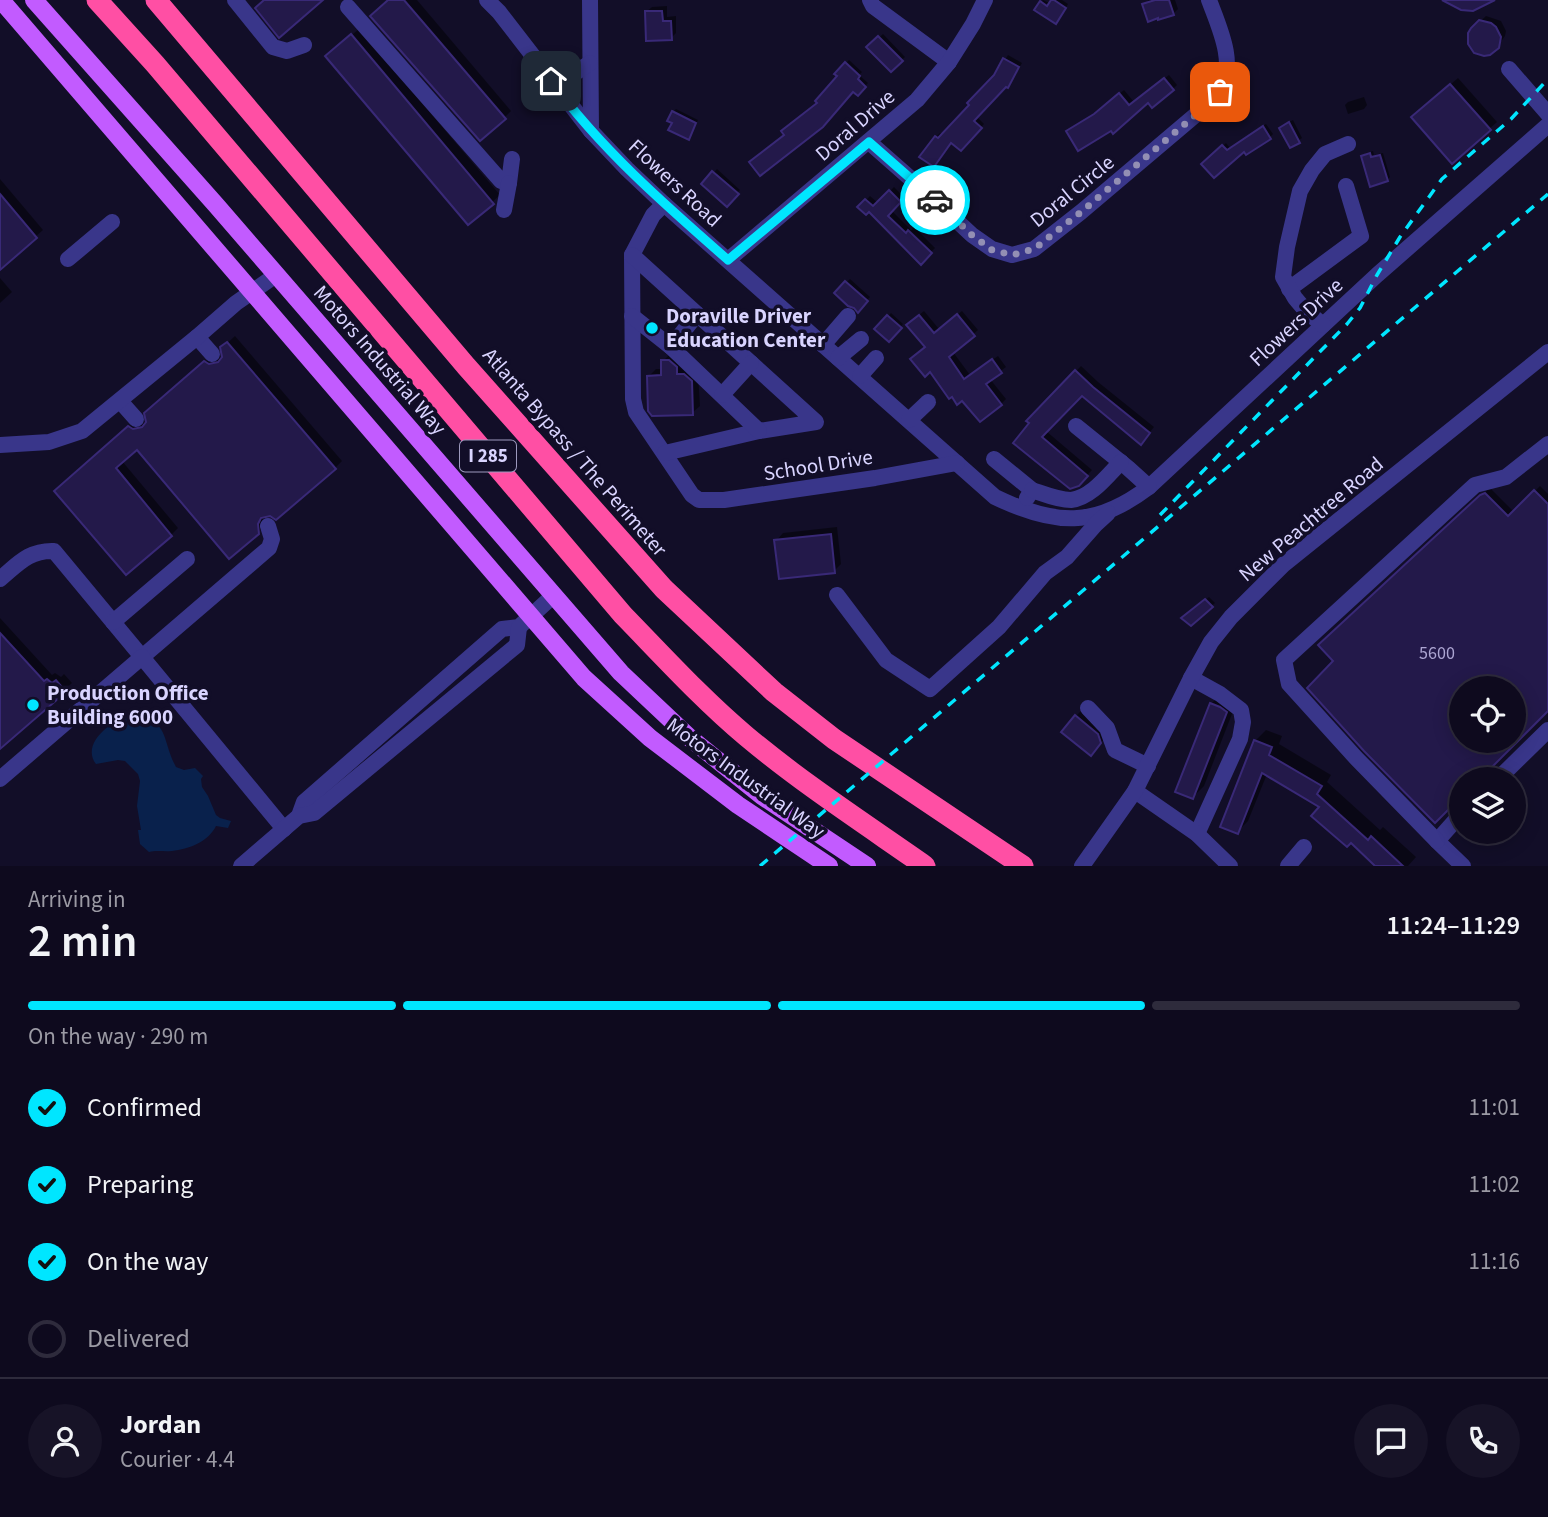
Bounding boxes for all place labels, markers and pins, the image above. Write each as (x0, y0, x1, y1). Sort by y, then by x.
pin (521, 51, 581, 111)
pin (1190, 62, 1250, 122)
place label: Doraville Driver Education Center (666, 301, 826, 355)
marker: Doraville Driver Education Center (644, 320, 660, 336)
place label: Production Office Building 6000 (47, 678, 209, 732)
marker: Production Office Building 6000 (25, 697, 41, 713)

